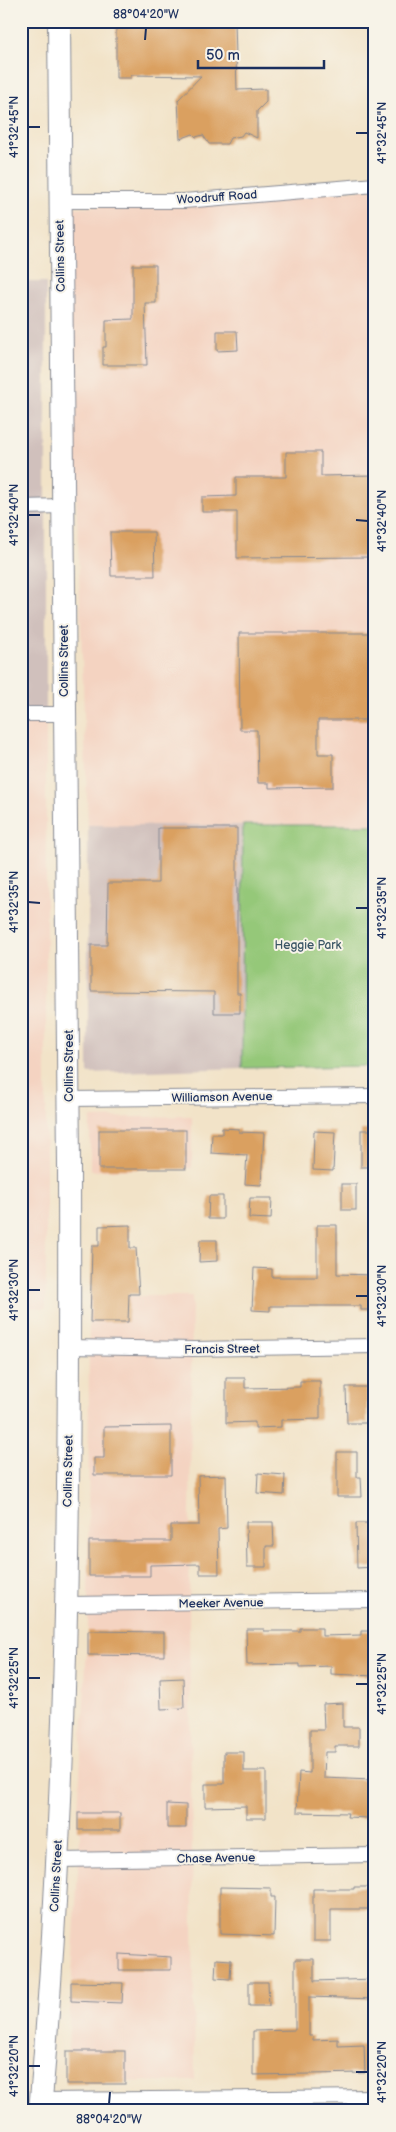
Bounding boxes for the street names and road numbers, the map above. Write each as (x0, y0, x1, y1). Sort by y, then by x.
street label: Woodruff Road (176, 187, 258, 208)
street label: Collins Street (52, 219, 69, 292)
street label: Collins Street (57, 625, 72, 697)
street label: Collins Street (62, 1030, 77, 1102)
street label: Williamson Avenue (171, 1089, 273, 1106)
street label: Francis Street (184, 1341, 260, 1358)
street label: Collins Street (60, 1434, 77, 1507)
street label: Meeker Avenue (178, 1595, 264, 1612)
street label: Collins Street (47, 1839, 66, 1912)
street label: Chase Avenue (177, 1850, 255, 1867)

